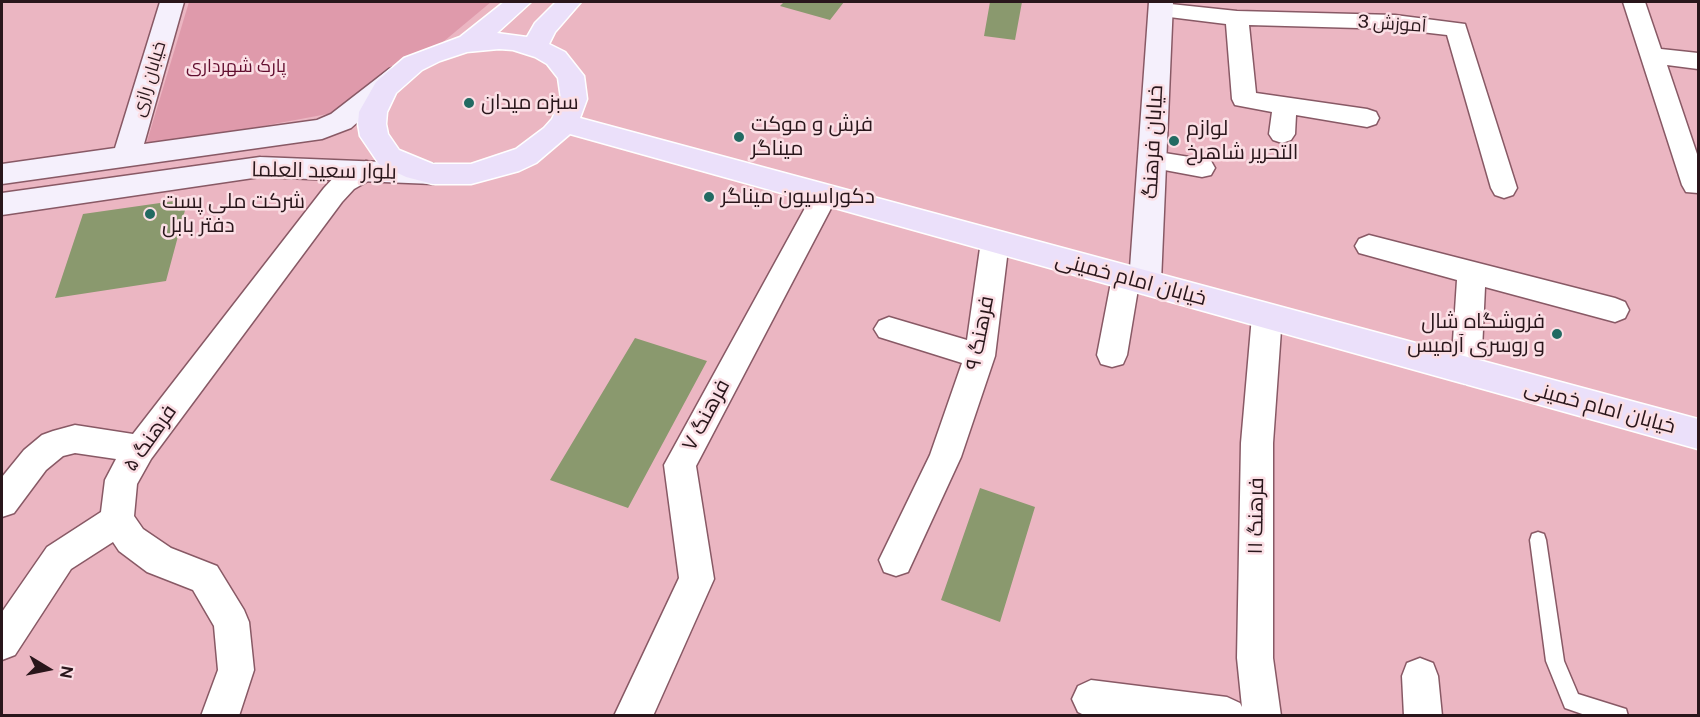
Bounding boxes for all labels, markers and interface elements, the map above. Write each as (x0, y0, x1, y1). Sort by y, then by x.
street label: آموزش 3 (1357, 11, 1427, 37)
street label: خیابان رازی (127, 39, 171, 119)
park label: پارک شهرداری (186, 55, 286, 77)
street label: خیابان فرهنگ (1137, 84, 1169, 200)
place label: سبزه میدان (481, 90, 579, 116)
marker: سبزه میدان (462, 96, 476, 110)
place label: فرش و موکت میناگر (751, 112, 873, 162)
place label: لوازم التحریر شاهرخ (1186, 116, 1298, 166)
marker: فرش و موکت میناگر (732, 130, 746, 144)
marker: لوازم التحریر شاهرخ (1167, 134, 1181, 148)
street label: بلوار سعید العلما (251, 157, 397, 185)
place label: دکوراسیون میناگر (721, 184, 875, 210)
place label: شرکت ملی پست دفتر بابل (162, 189, 305, 239)
marker: دکوراسیون میناگر (702, 190, 716, 204)
marker: شرکت ملی پست دفتر بابل (143, 207, 157, 221)
street label: خیابان امام خمینی (1053, 247, 1209, 311)
street label: فرهنگ ۹ (960, 294, 1000, 372)
place label: فروشگاه شال و روسری آرمیس (1407, 309, 1545, 359)
marker: فروشگاه شال و روسری آرمیس (1550, 327, 1564, 341)
street label: فرهنگ ۷ (677, 375, 735, 455)
street label: خیابان امام خمینی (1522, 375, 1678, 439)
street label: فرهنگ ۵ (118, 400, 182, 476)
street label: فرهنگ ۱۱ (1243, 477, 1269, 555)
north arrow (18, 639, 78, 699)
text: N (56, 664, 77, 680)

